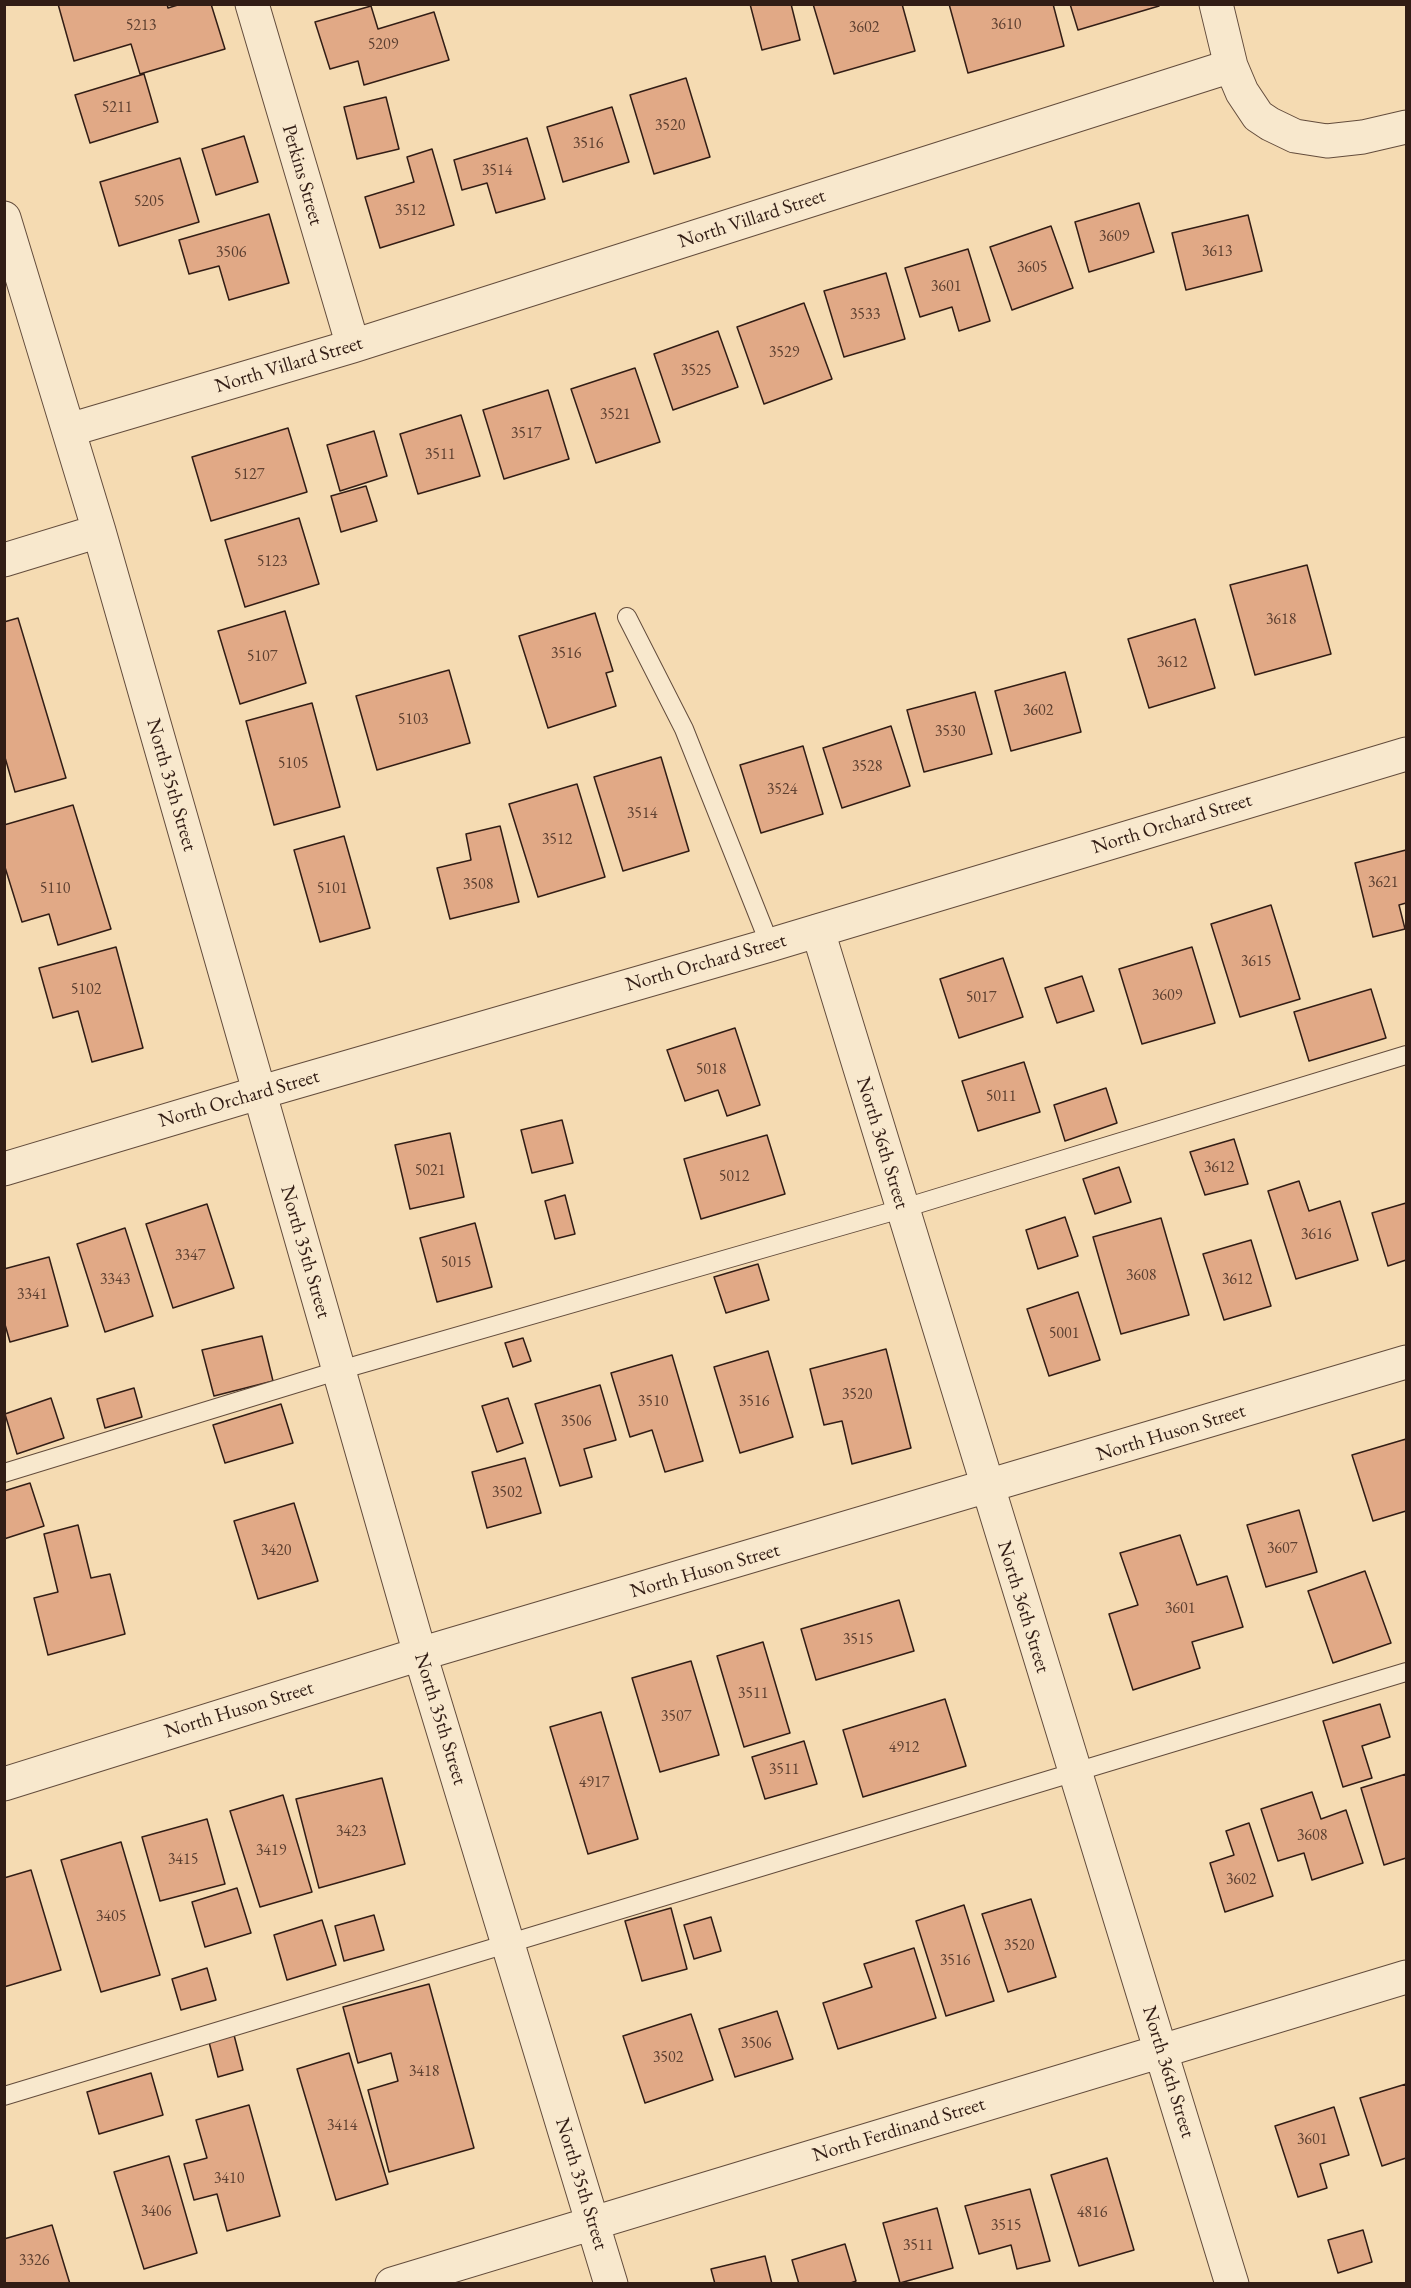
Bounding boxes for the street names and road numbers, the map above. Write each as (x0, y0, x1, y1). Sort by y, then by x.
street label: Perkins Street (276, 122, 328, 228)
street label: North Villard Street (675, 184, 829, 254)
street label: North Villard Street (212, 331, 366, 399)
street label: North 35th Street (141, 716, 201, 854)
street label: North Orchard Street (1089, 788, 1255, 860)
street label: North Orchard Street (623, 929, 789, 997)
street label: North Orchard Street (156, 1065, 322, 1133)
street label: North 36th Street (851, 1074, 913, 1212)
street label: North 35th Street (275, 1183, 335, 1321)
street label: North Huson Street (1094, 1399, 1248, 1467)
street label: North Huson Street (627, 1538, 783, 1604)
street label: North 36th Street (992, 1538, 1054, 1676)
street label: North 35th Street (409, 1650, 471, 1788)
street label: North Huson Street (162, 1676, 316, 1744)
street label: North 36th Street (1137, 2003, 1199, 2141)
street label: North Ferdinand Street (810, 2092, 988, 2168)
street label: North 35th Street (550, 2115, 612, 2253)

